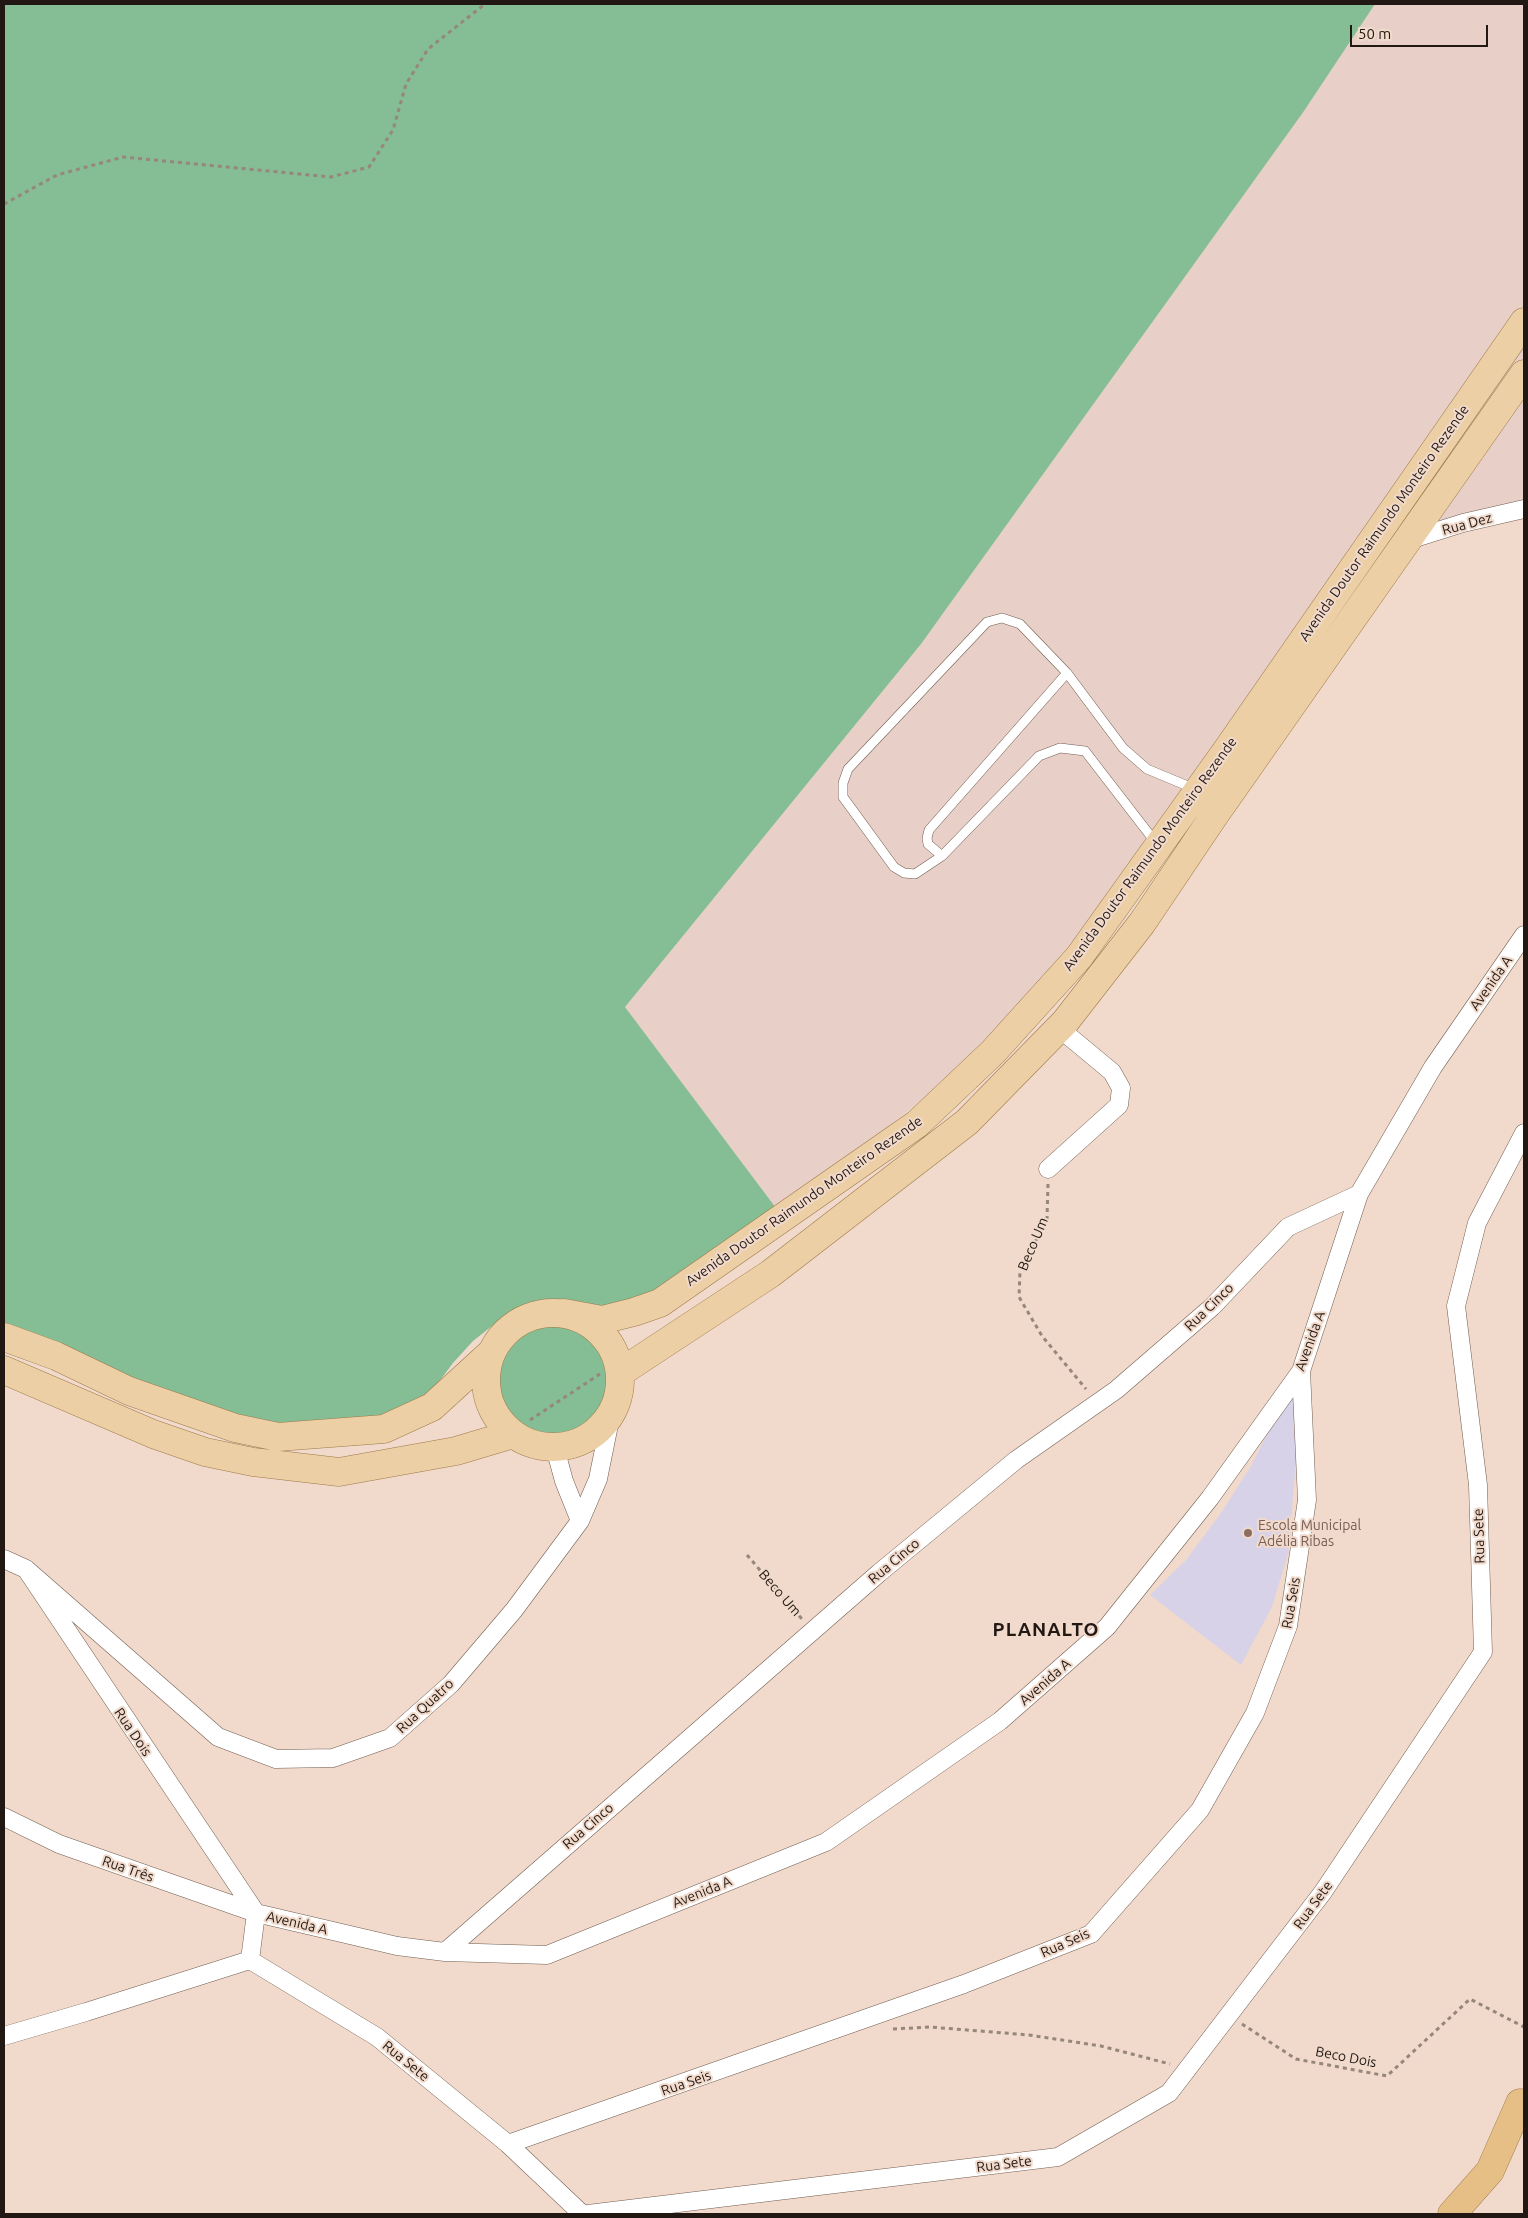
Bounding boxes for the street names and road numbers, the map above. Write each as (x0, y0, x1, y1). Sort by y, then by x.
street label: Avenida Doutor Raimundo Monteiro Rezende (1295, 402, 1473, 644)
street label: Rua Dez (1440, 509, 1494, 539)
street label: Avenida Doutor Raimundo Monteiro Rezende (1060, 734, 1240, 974)
street label: Avenida A (1466, 953, 1516, 1013)
street label: Avenida Doutor Raimundo Monteiro Rezende (683, 1112, 925, 1290)
street label: Beco Um (1014, 1215, 1052, 1273)
street label: Rua Cinco (1181, 1280, 1237, 1334)
street label: Avenida A (1291, 1309, 1329, 1373)
street label: Rua Sete (1470, 1508, 1488, 1564)
street label: Rua Cinco (865, 1535, 923, 1587)
street label: Beco Um (755, 1566, 805, 1620)
street label: Rua Seis (1278, 1576, 1304, 1630)
street label: Avenida A (1016, 1655, 1074, 1709)
street label: Rua Quatro (393, 1675, 457, 1737)
street label: Rua Dois (111, 1705, 155, 1759)
street label: Rua Cinco (559, 1799, 617, 1853)
street label: Rua Três (100, 1852, 156, 1886)
street label: Avenida A (670, 1872, 734, 1912)
street label: Rua Sete (1290, 1878, 1336, 1932)
street label: Avenida A (265, 1908, 329, 1938)
street label: Rua Seis (1038, 1925, 1092, 1961)
street label: Rua Sete (379, 2037, 433, 2085)
street label: Beco Dois (1314, 2043, 1378, 2071)
street label: Rua Seis (659, 2067, 713, 2099)
street label: Rua Sete (975, 2152, 1033, 2176)

